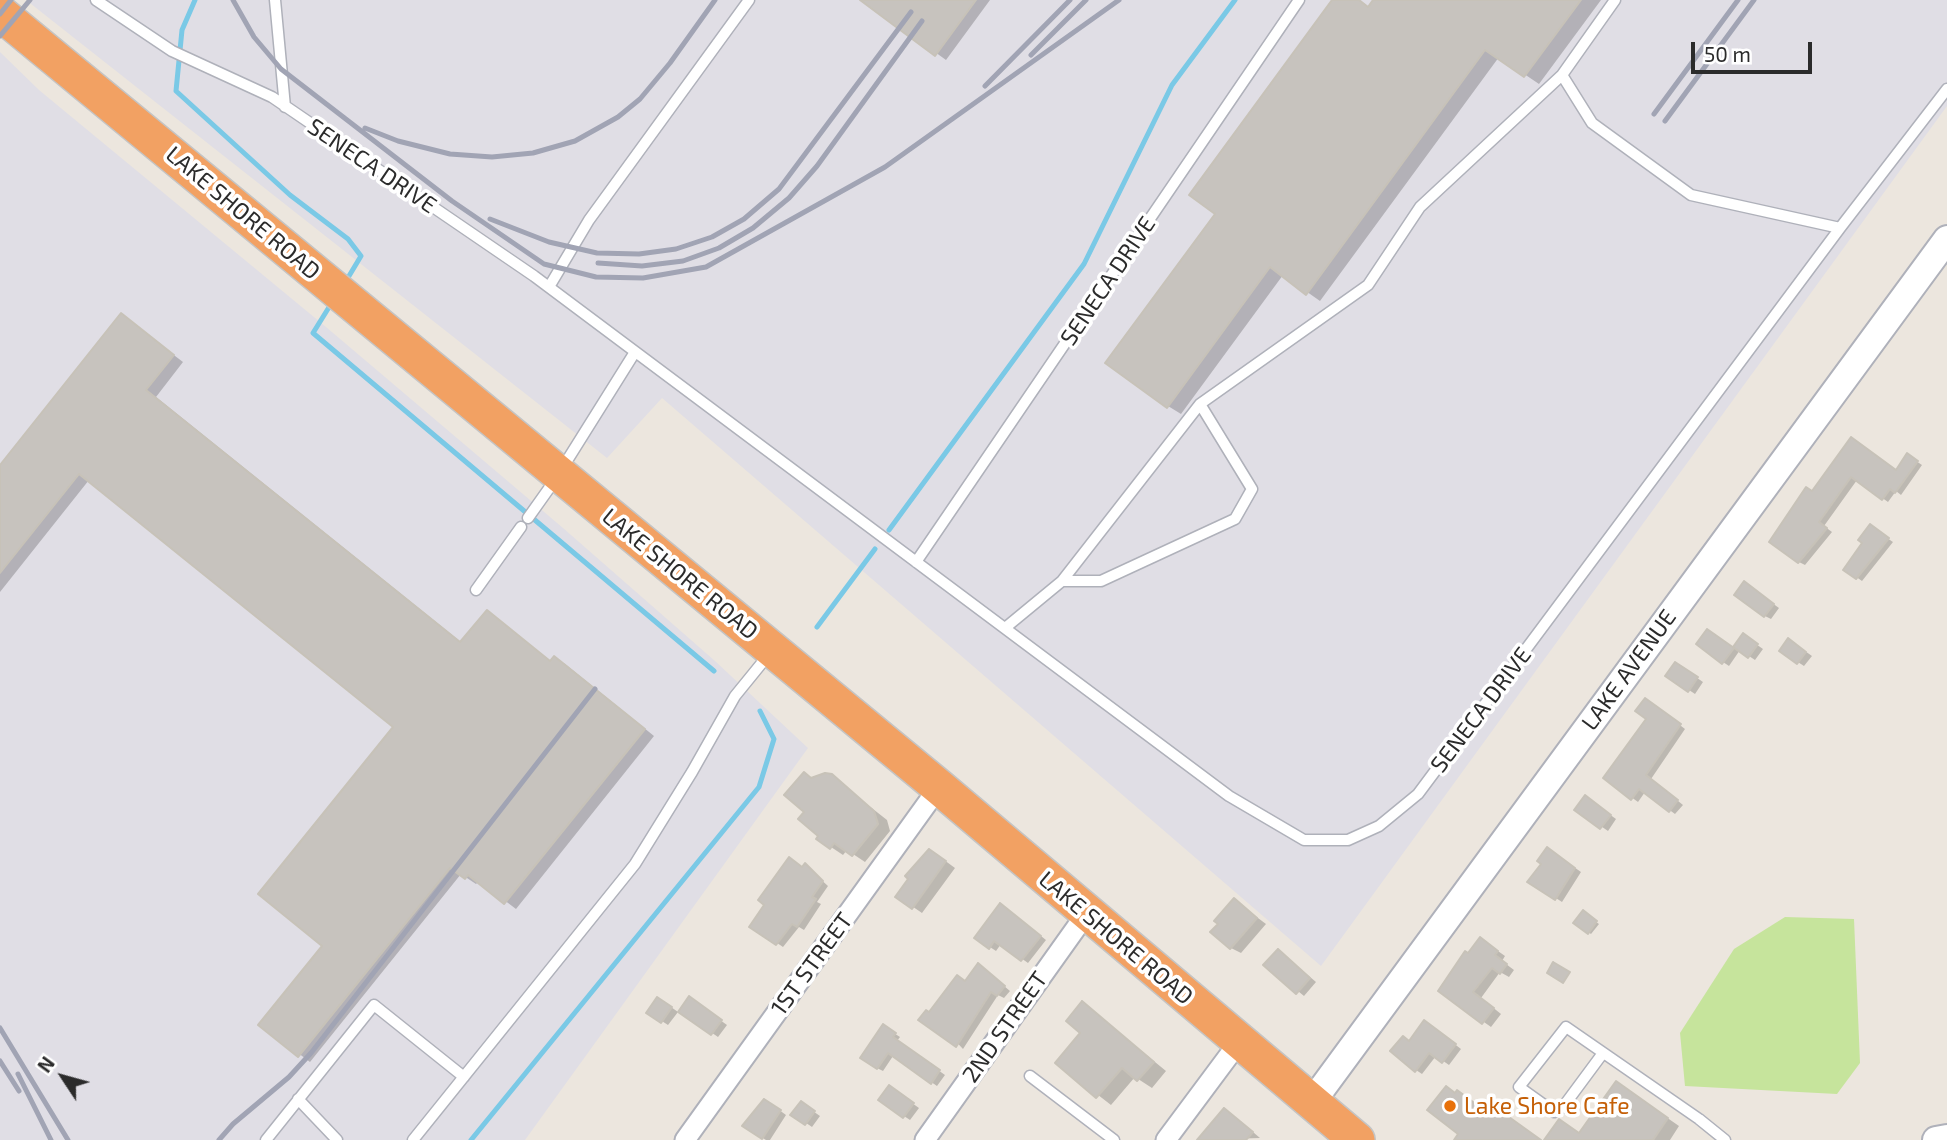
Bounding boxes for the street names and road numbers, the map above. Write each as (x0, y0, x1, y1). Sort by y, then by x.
street label: SENECA DRIVE (302, 113, 442, 219)
street label: LAKE SHORE ROAD (160, 141, 326, 285)
street label: SENECA DRIVE (1055, 211, 1161, 351)
street label: LAKE SHORE ROAD (597, 503, 763, 645)
street label: LAKE AVENUE (1576, 604, 1682, 736)
street label: SENECA DRIVE (1425, 642, 1537, 778)
street label: LAKE SHORE ROAD (1033, 866, 1199, 1010)
street label: 1ST STREET (766, 907, 858, 1021)
street label: 2ND STREET (957, 966, 1053, 1088)

